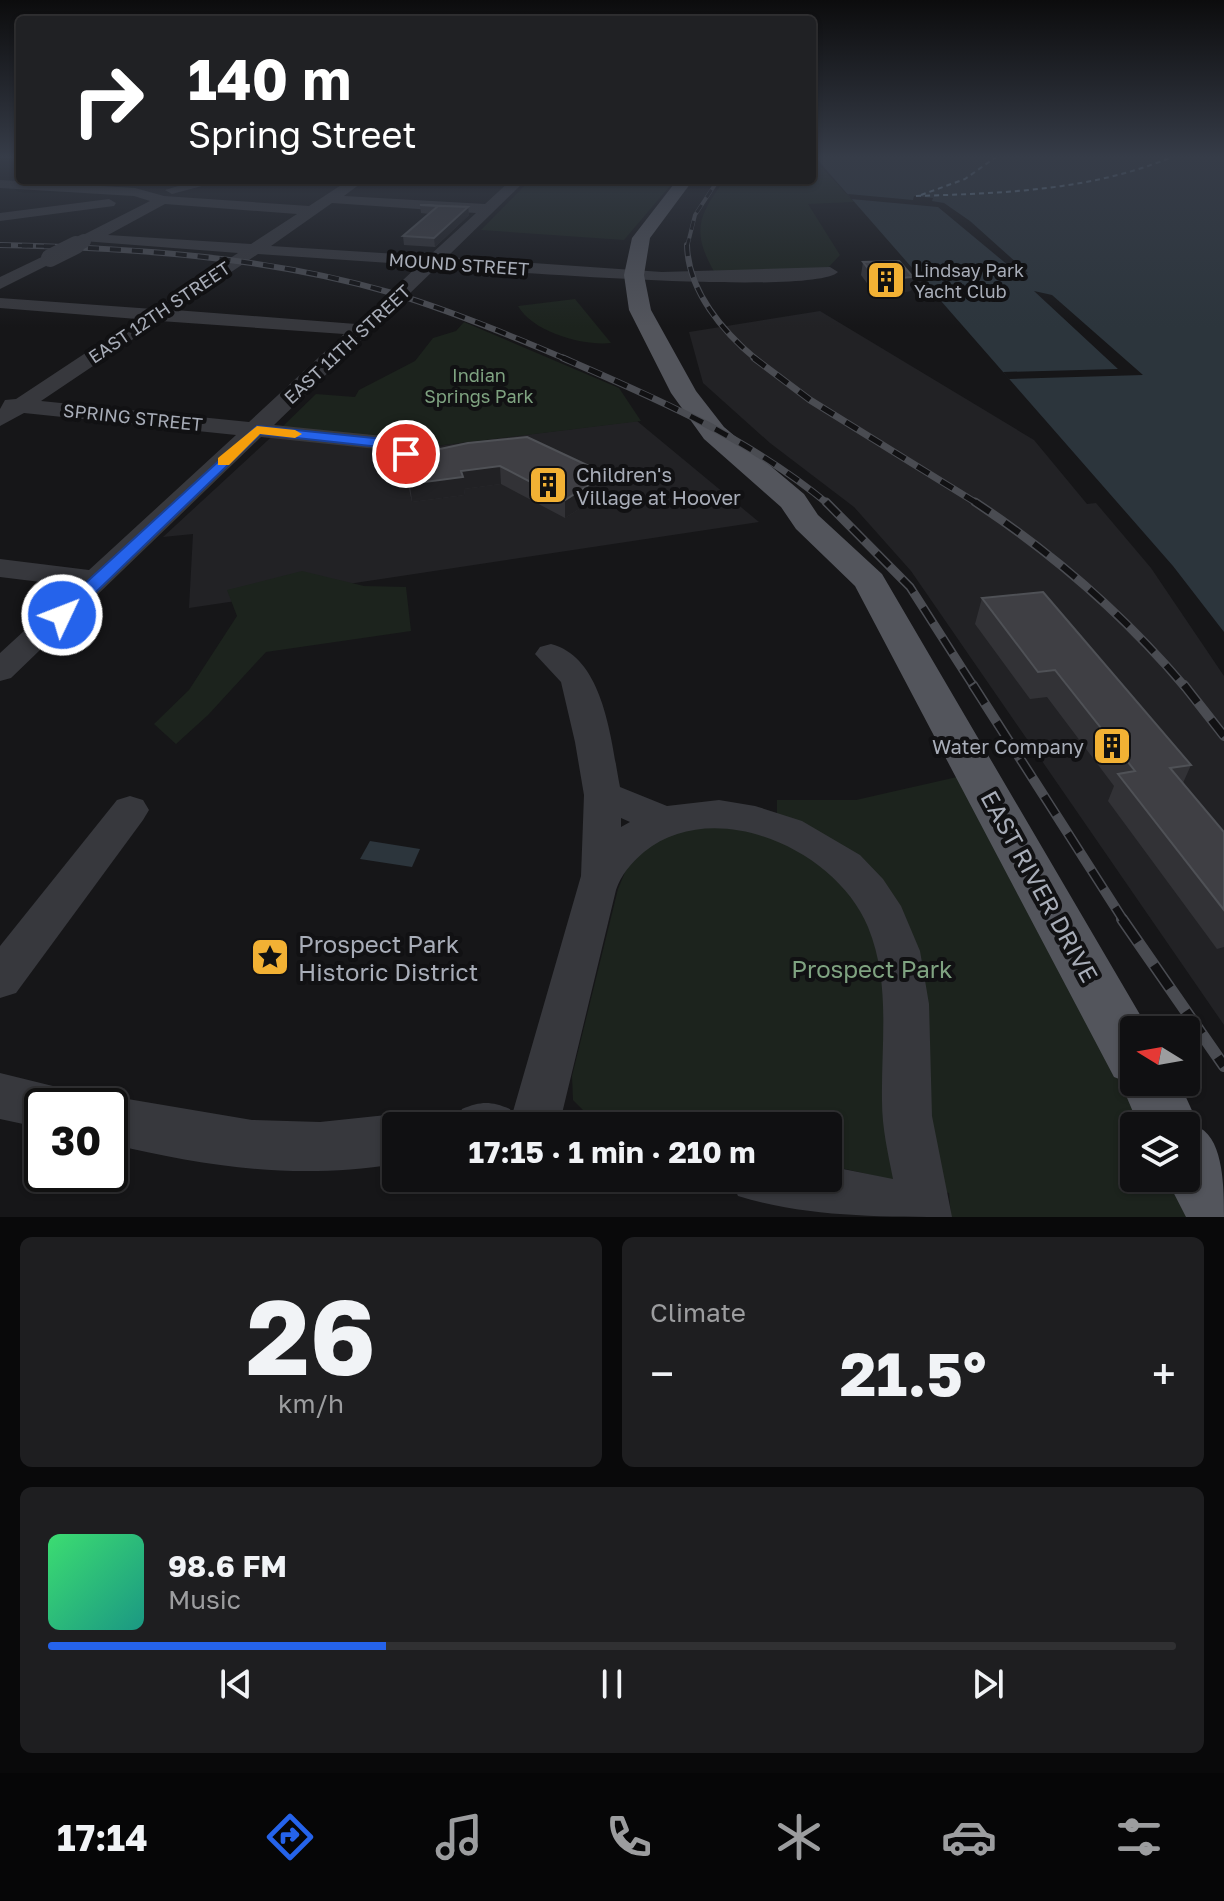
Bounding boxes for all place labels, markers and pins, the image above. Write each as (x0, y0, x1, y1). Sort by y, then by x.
building icon: Lindsay Park Yacht Club (865, 259, 907, 301)
place label: Lindsay Park Yacht Club (914, 259, 1024, 302)
pin (372, 420, 440, 488)
place label: Children's Village at Hoover (576, 462, 741, 509)
building icon: Children's Village at Hoover (527, 464, 569, 506)
building icon: Water Company (1091, 725, 1133, 767)
place label: Water Company (932, 734, 1084, 758)
place label: Prospect Park Historic District (298, 929, 478, 986)
place icon: Prospect Park Historic District (249, 936, 291, 978)

